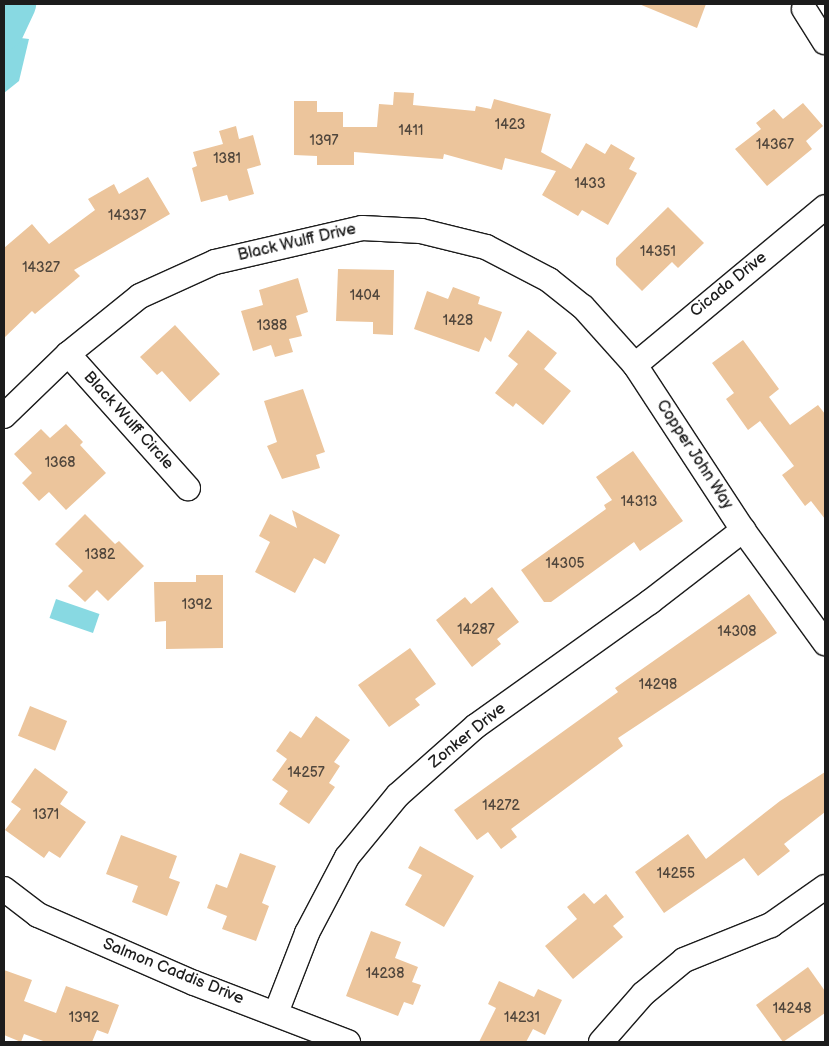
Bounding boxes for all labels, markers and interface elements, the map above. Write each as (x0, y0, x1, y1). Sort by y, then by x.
house number: 1423 (495, 117, 525, 133)
house number: 1411 (399, 123, 423, 139)
house number: 1397 (310, 133, 338, 149)
house number: 14367 (756, 137, 794, 153)
house number: 1381 (213, 151, 241, 167)
house number: 1433 (574, 176, 606, 192)
house number: 14337 (108, 208, 146, 224)
street label: Black Wulff Drive (236, 220, 358, 266)
house number: 14351 (640, 244, 676, 260)
street label: Cicada Drive (687, 248, 771, 322)
house number: 14327 (22, 260, 60, 276)
house number: 1404 (350, 288, 380, 304)
house number: 1428 (443, 313, 473, 329)
house number: 1388 (257, 318, 287, 334)
street label: Black Wulff Circle (79, 368, 177, 474)
street label: Copper John Way (651, 396, 737, 514)
house number: 1368 (45, 455, 75, 471)
house number: 14313 (621, 494, 657, 510)
house number: 1382 (85, 547, 115, 563)
house number: 14305 (546, 556, 584, 572)
house number: 1392 (182, 597, 212, 613)
house number: 14287 (457, 622, 495, 638)
house number: 14308 (718, 624, 756, 640)
house number: 14298 (639, 677, 677, 693)
street label: Zonker Drive (426, 699, 510, 773)
house number: 14257 (287, 765, 325, 781)
house number: 14272 (482, 798, 520, 814)
house number: 1371 (33, 807, 59, 823)
house number: 14255 (657, 866, 695, 882)
street label: Salmon Caddis Drive (100, 935, 246, 1009)
house number: 14238 (366, 966, 404, 982)
house number: 14248 (773, 1001, 811, 1017)
house number: 1392 (69, 1010, 99, 1026)
house number: 14231 (504, 1010, 540, 1026)

